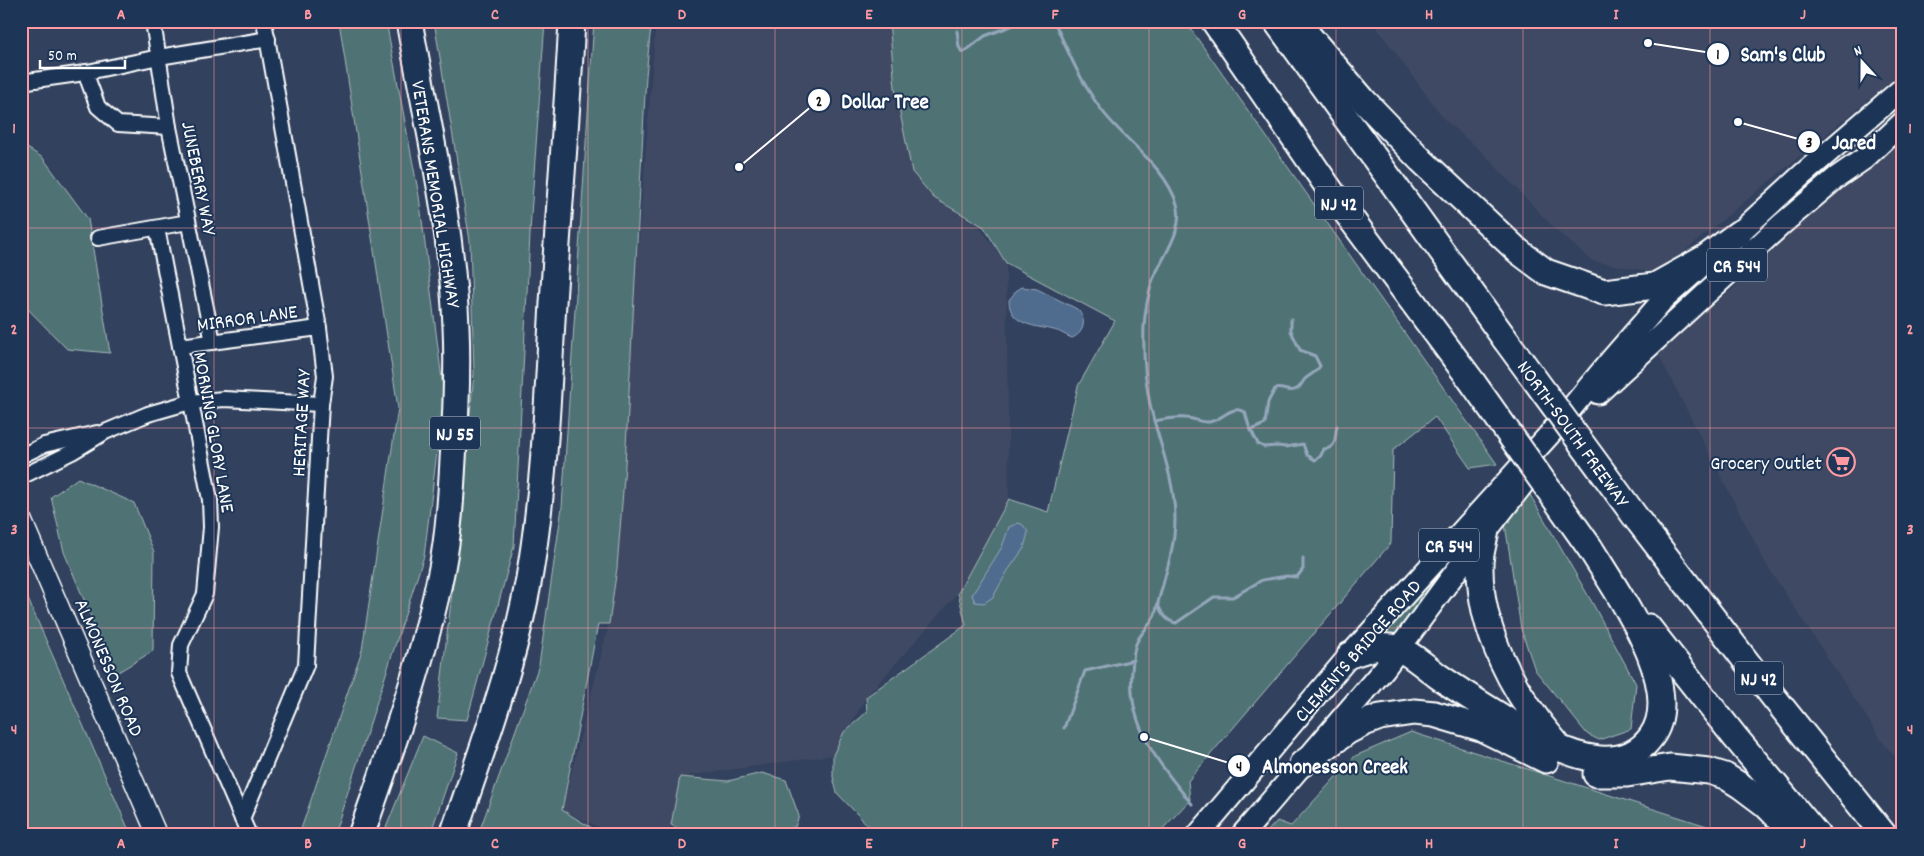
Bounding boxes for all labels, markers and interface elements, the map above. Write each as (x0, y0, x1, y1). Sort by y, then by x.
text: A (117, 4, 126, 27)
text: B (304, 4, 312, 27)
text: C (491, 4, 499, 27)
text: D (678, 4, 687, 27)
text: E (865, 4, 873, 27)
text: F (1051, 4, 1059, 27)
text: G (1238, 4, 1246, 27)
text: H (1425, 4, 1433, 27)
text: I (1614, 4, 1620, 27)
text: J (1800, 4, 1806, 27)
callout: Sam's Club (1706, 36, 1836, 72)
scale bar (40, 38, 125, 70)
north arrow (1836, 38, 1886, 88)
text: N (1851, 41, 1865, 62)
text: Sam's Club (1741, 42, 1825, 72)
text: 1 (1716, 45, 1720, 67)
text: 50 m (48, 46, 77, 68)
street label: VETERANS MEMORIAL HIGHWAY (402, 79, 466, 311)
callout: Dollar Tree (807, 82, 939, 118)
text: Dollar Tree (841, 89, 929, 119)
text: 2 (816, 92, 822, 114)
text: 1 (12, 118, 16, 141)
text: 1 (1908, 118, 1912, 141)
street label: JUNEBERRY WAY (172, 119, 222, 239)
callout: Jared (1797, 124, 1886, 160)
text: Jared (1832, 130, 1876, 160)
text: 3 (1806, 133, 1813, 155)
road number: NJ 42 (1315, 187, 1363, 220)
road number: CR 544 (1707, 248, 1767, 282)
street label: MIRROR LANE (195, 299, 300, 341)
text: 2 (11, 319, 18, 342)
text: 2 (1907, 319, 1914, 342)
street label: MORNING GLORY LANE (184, 350, 240, 515)
street label: NORTH-SOUTH FREEWAY (1509, 356, 1635, 515)
street label: HERITAGE WAY (286, 368, 320, 478)
road number: NJ 55 (430, 416, 480, 449)
supermarket icon: Grocery Outlet (1826, 447, 1856, 477)
place label: Grocery Outlet (1710, 451, 1822, 479)
text: 3 (10, 519, 18, 542)
text: 3 (1906, 519, 1914, 542)
road number: CR 544 (1419, 528, 1479, 562)
street label: CLEMENTS BRIDGE ROAD (1289, 574, 1429, 730)
street label: ALMONESSON ROAD (66, 595, 149, 741)
road number: NJ 42 (1735, 661, 1783, 694)
text: 4 (11, 719, 17, 742)
text: 4 (1907, 719, 1913, 742)
callout: Almonesson Creek (1227, 748, 1418, 784)
text: Almonesson Creek (1262, 754, 1408, 784)
text: 4 (1236, 757, 1242, 779)
text: A (117, 833, 126, 856)
text: B (304, 833, 312, 856)
text: C (491, 833, 499, 856)
text: D (678, 833, 687, 856)
text: E (865, 833, 873, 856)
text: F (1051, 833, 1059, 856)
text: G (1238, 833, 1246, 856)
text: H (1425, 833, 1433, 856)
text: I (1614, 833, 1620, 856)
text: J (1800, 833, 1806, 856)

